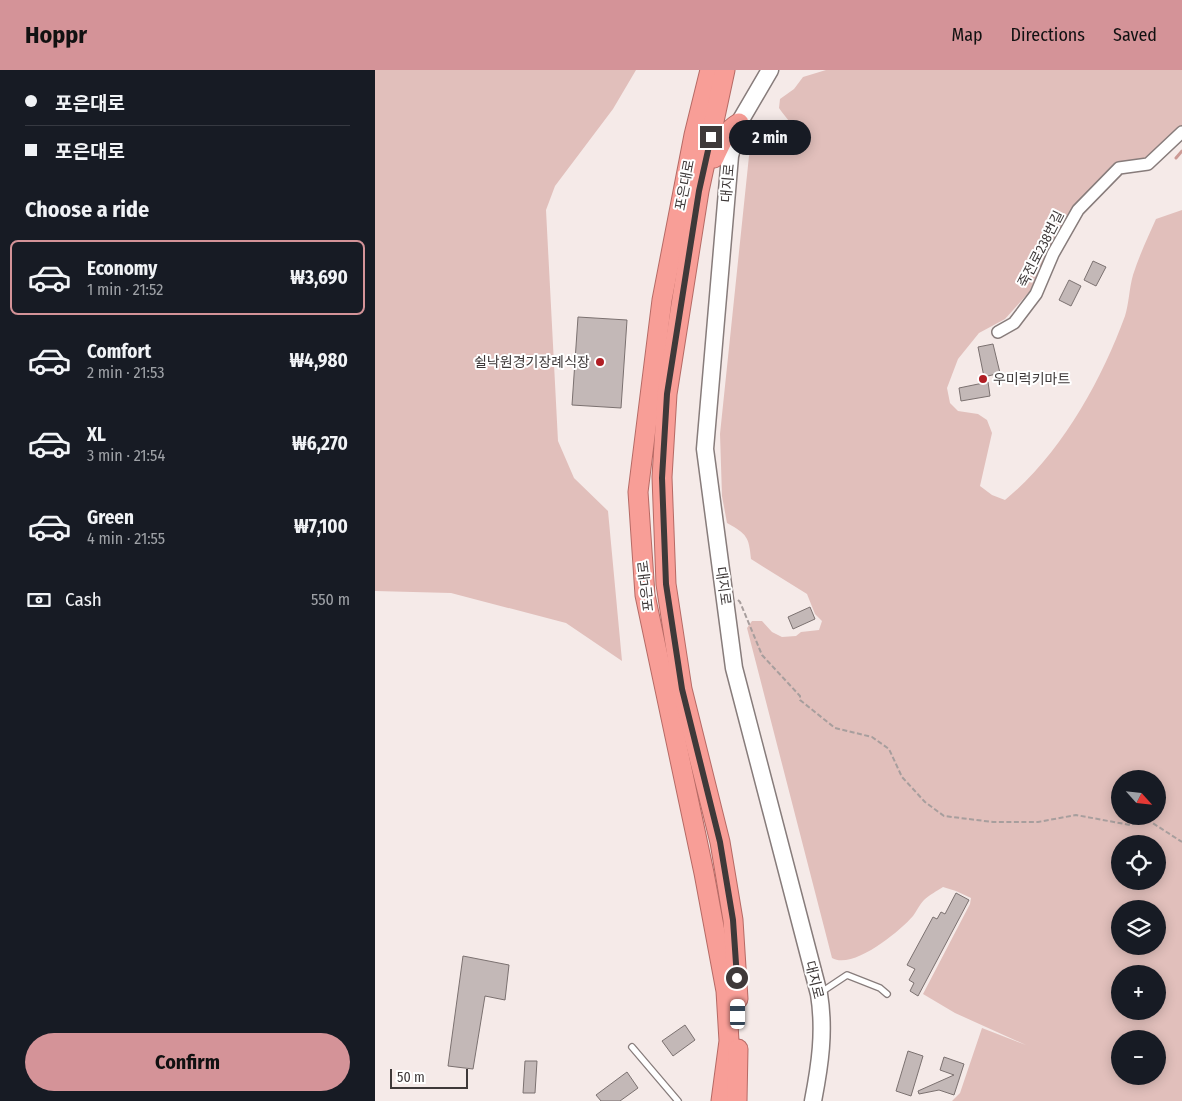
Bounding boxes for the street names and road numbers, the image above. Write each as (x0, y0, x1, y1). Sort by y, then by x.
street label: 포은대로 (672, 158, 698, 212)
street label: 대지로 (718, 163, 738, 203)
street label: 죽전로238번길 (1014, 208, 1068, 290)
street label: 포은대로 (634, 559, 658, 613)
street label: 대지로 (712, 566, 734, 606)
street label: 대지로 (801, 959, 827, 1001)

